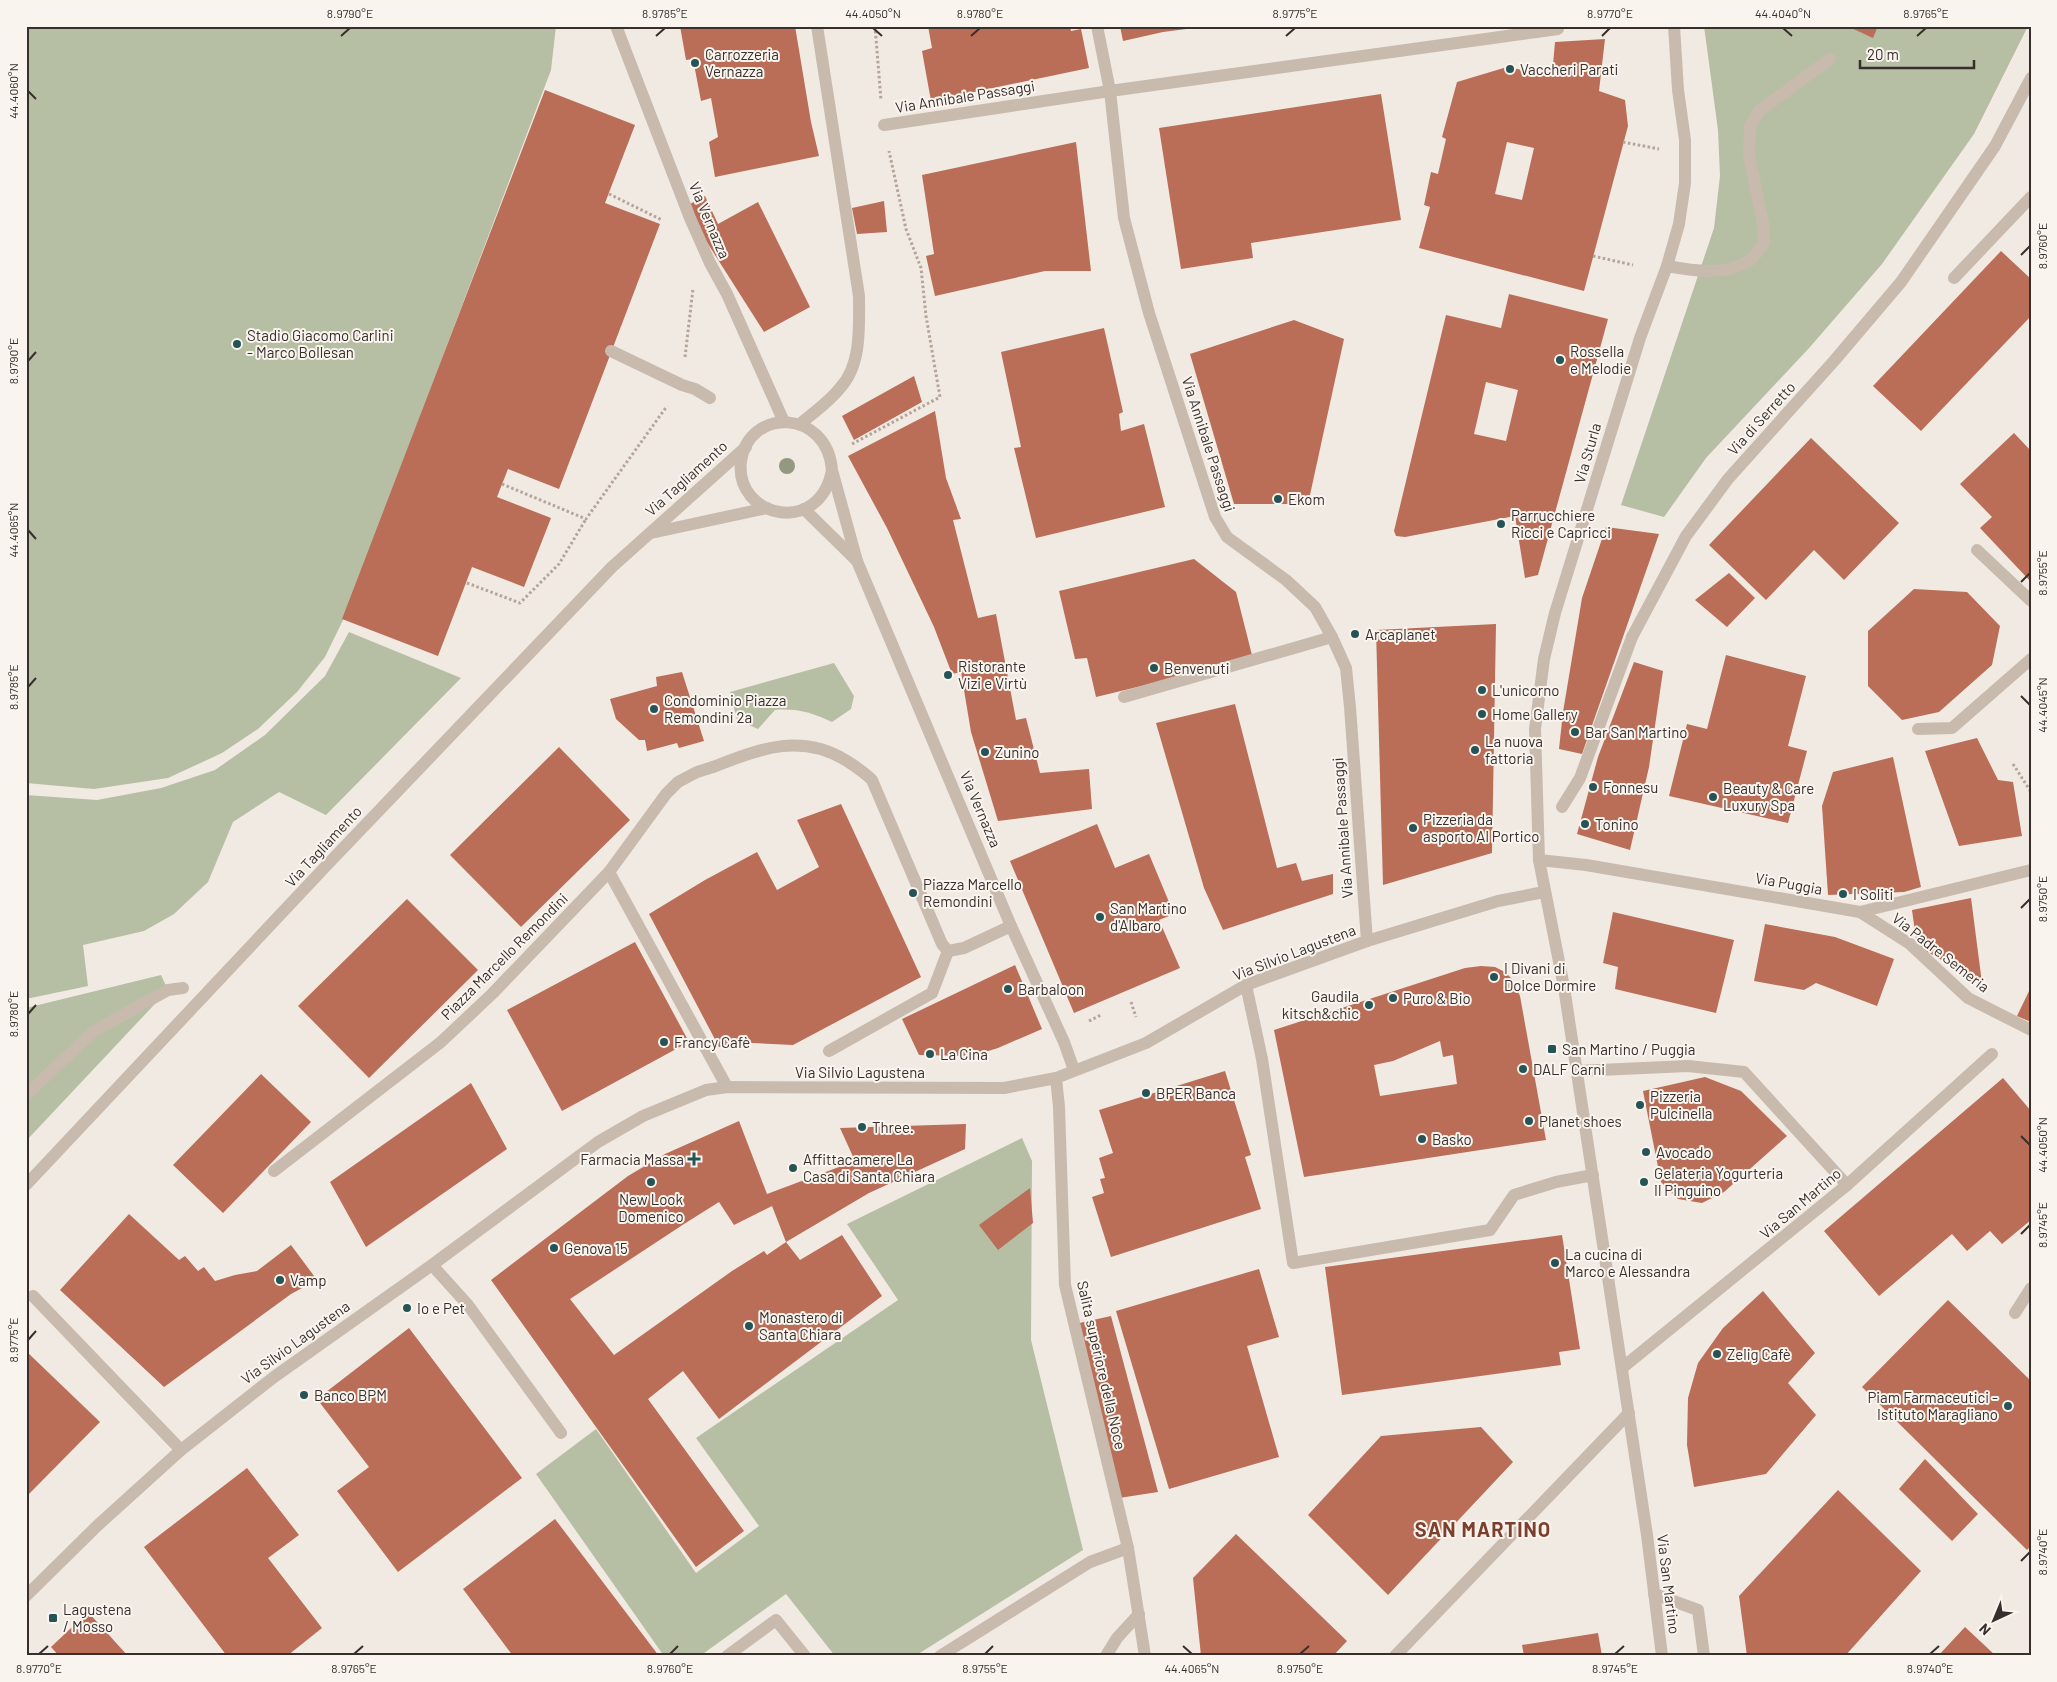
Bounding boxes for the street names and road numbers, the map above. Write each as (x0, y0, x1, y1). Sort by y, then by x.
street label: Via Annibale Passaggi (894, 76, 1036, 116)
street label: Via Vernazza (686, 179, 734, 261)
street label: Via Annibale Passaggi (1179, 374, 1239, 514)
street label: Via di Serretto (1723, 378, 1799, 458)
street label: Via Sturla (1570, 421, 1604, 485)
street label: Via Tagliamento (641, 436, 731, 520)
street label: Via Annibale Passaggi (1328, 757, 1356, 899)
street label: Via Vernazza (957, 768, 1005, 850)
street label: Via Tagliamento (281, 802, 365, 890)
street label: Via Puggia (1754, 868, 1824, 898)
street label: Piazza Marcello Remondini (437, 889, 571, 1023)
street label: Via Padre Semeria (1889, 908, 1993, 996)
street label: Via Silvio Lagustena (1230, 920, 1358, 984)
street label: Via Silvio Lagustena (795, 1063, 925, 1081)
street label: Via San Martino (1756, 1164, 1844, 1242)
street label: Salita superiore della Noce (1074, 1279, 1130, 1451)
street label: Via Silvio Lagustena (237, 1297, 353, 1387)
street label: Via San Martino (1654, 1533, 1684, 1635)

